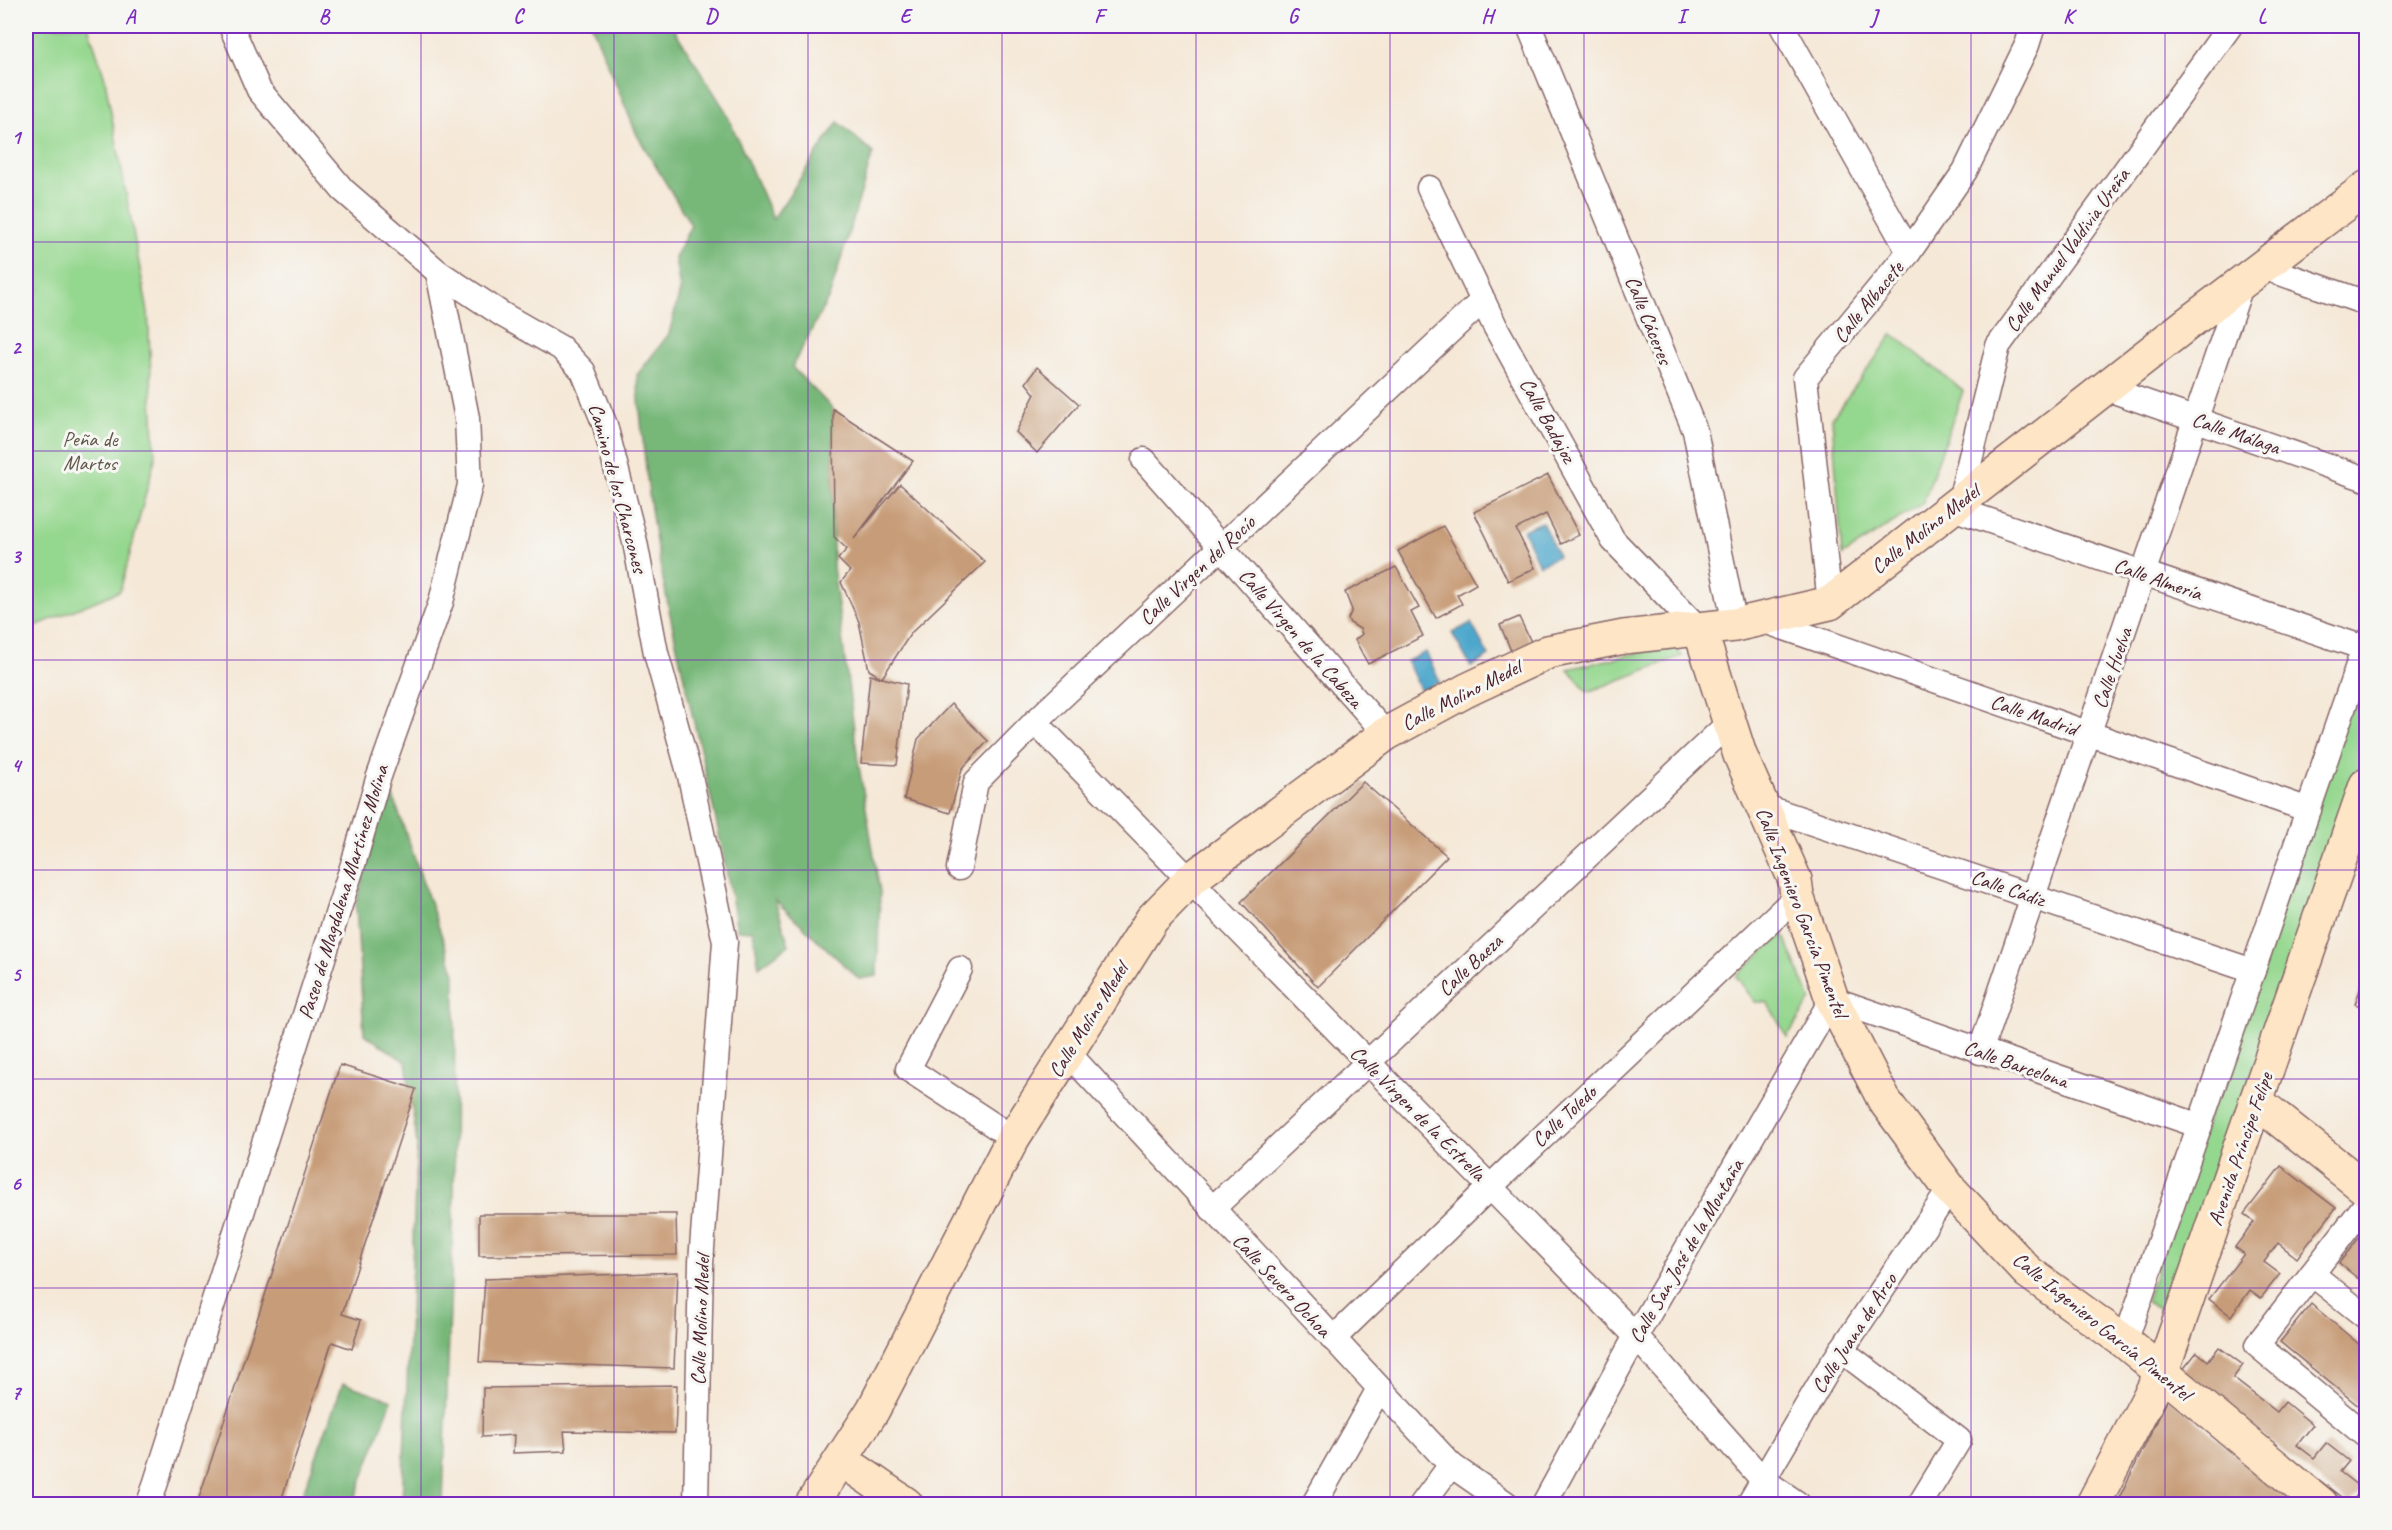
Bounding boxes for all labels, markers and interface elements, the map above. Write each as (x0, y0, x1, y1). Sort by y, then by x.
text: A (125, 4, 137, 29)
text: B (319, 4, 331, 29)
text: C (513, 4, 525, 29)
text: D (705, 4, 719, 29)
text: E (900, 4, 914, 29)
text: F (1094, 4, 1108, 29)
text: G (1288, 4, 1301, 29)
text: H (1481, 4, 1496, 29)
text: I (1677, 4, 1690, 29)
text: J (1869, 4, 1881, 29)
text: K (2063, 4, 2077, 29)
text: L (2258, 4, 2268, 29)
text: 1 (12, 125, 23, 150)
street label: Calle Manuel Valdivia Ureña (1999, 161, 2136, 337)
street label: Calle Albacete (1827, 255, 1910, 348)
street label: Calle Cáceres (1619, 272, 1679, 370)
text: 2 (12, 335, 23, 360)
street label: Calle Badajoz (1514, 373, 1583, 469)
street label: Camino de los Charcones (583, 401, 654, 577)
street label: Calle Málaga (2189, 406, 2285, 461)
park label: Peña de Martos (63, 426, 119, 476)
street label: Calle Molino Medel (1866, 476, 1987, 579)
street label: Calle Virgen del Rocío (1133, 508, 1262, 631)
text: 3 (12, 544, 23, 569)
street label: Calle Almería (2111, 552, 2207, 607)
street label: Calle Virgen de la Cabeza (1233, 563, 1370, 715)
street label: Calle Huelva (2086, 623, 2138, 712)
street label: Calle Molino Medel (1397, 652, 1528, 736)
street label: Calle Madrid (1987, 688, 2084, 743)
text: 4 (12, 753, 24, 778)
street label: Paseo de Magdalena Martínez Molina (292, 760, 395, 1022)
street label: Calle Ingeniero García Pimentel (1750, 804, 1855, 1024)
street label: Calle Cádiz (1968, 863, 2050, 913)
street label: Calle Baeza (1432, 927, 1509, 1002)
street label: Calle Molino Medel (1042, 955, 1135, 1082)
text: 5 (12, 962, 23, 987)
street label: Calle Barcelona (1961, 1034, 2074, 1095)
street label: Calle Virgen de la Estrella (1345, 1040, 1492, 1187)
street label: Avenida Príncipe Felipe (2202, 1068, 2279, 1229)
street label: Calle Toledo (1526, 1078, 1604, 1153)
street label: Calle San José de la Montaña (1623, 1153, 1750, 1348)
text: 6 (11, 1171, 22, 1196)
street label: Calle Severo Ochoa (1227, 1228, 1338, 1344)
street label: Calle Ingeniero García Pimentel (2007, 1246, 2199, 1408)
street label: Calle Molino Medel (685, 1251, 715, 1386)
street label: Calle Juana de Arco (1806, 1267, 1903, 1398)
text: 7 (12, 1380, 23, 1405)

